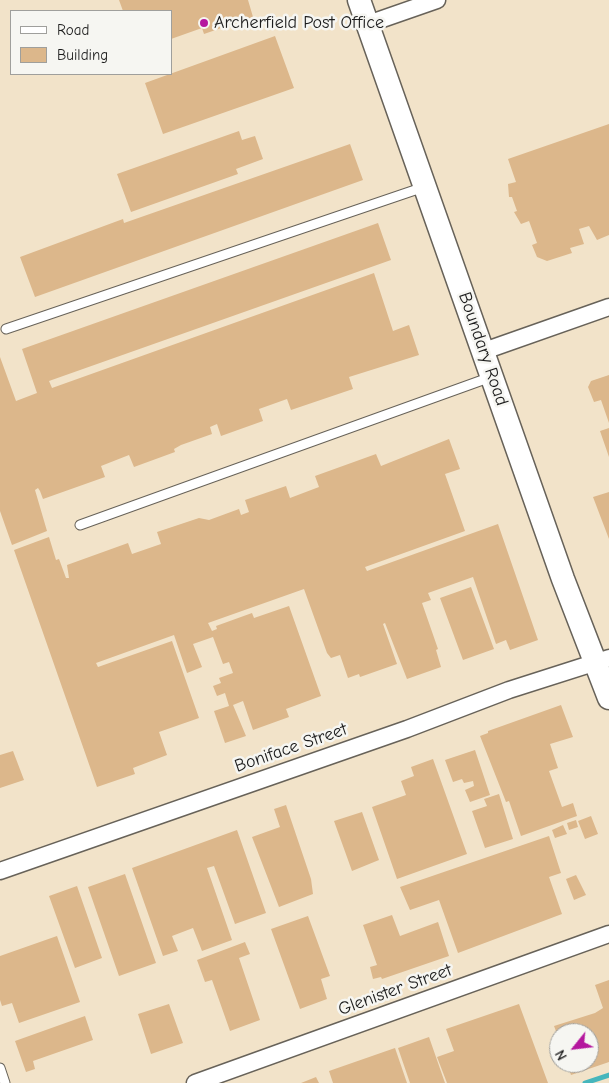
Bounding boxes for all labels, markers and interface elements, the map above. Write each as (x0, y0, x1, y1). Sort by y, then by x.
legend (10, 10, 172, 75)
place label: Archerfield Post Office (214, 12, 384, 34)
marker: Archerfield Post Office (198, 17, 210, 29)
text: Road (57, 21, 89, 39)
text: Building (57, 46, 108, 64)
street label: Boundary Road (453, 289, 513, 409)
street label: Boniface Street (232, 719, 350, 777)
street label: Glenister Street (335, 959, 455, 1021)
north arrow (549, 1023, 599, 1073)
text: N (552, 1047, 571, 1063)

